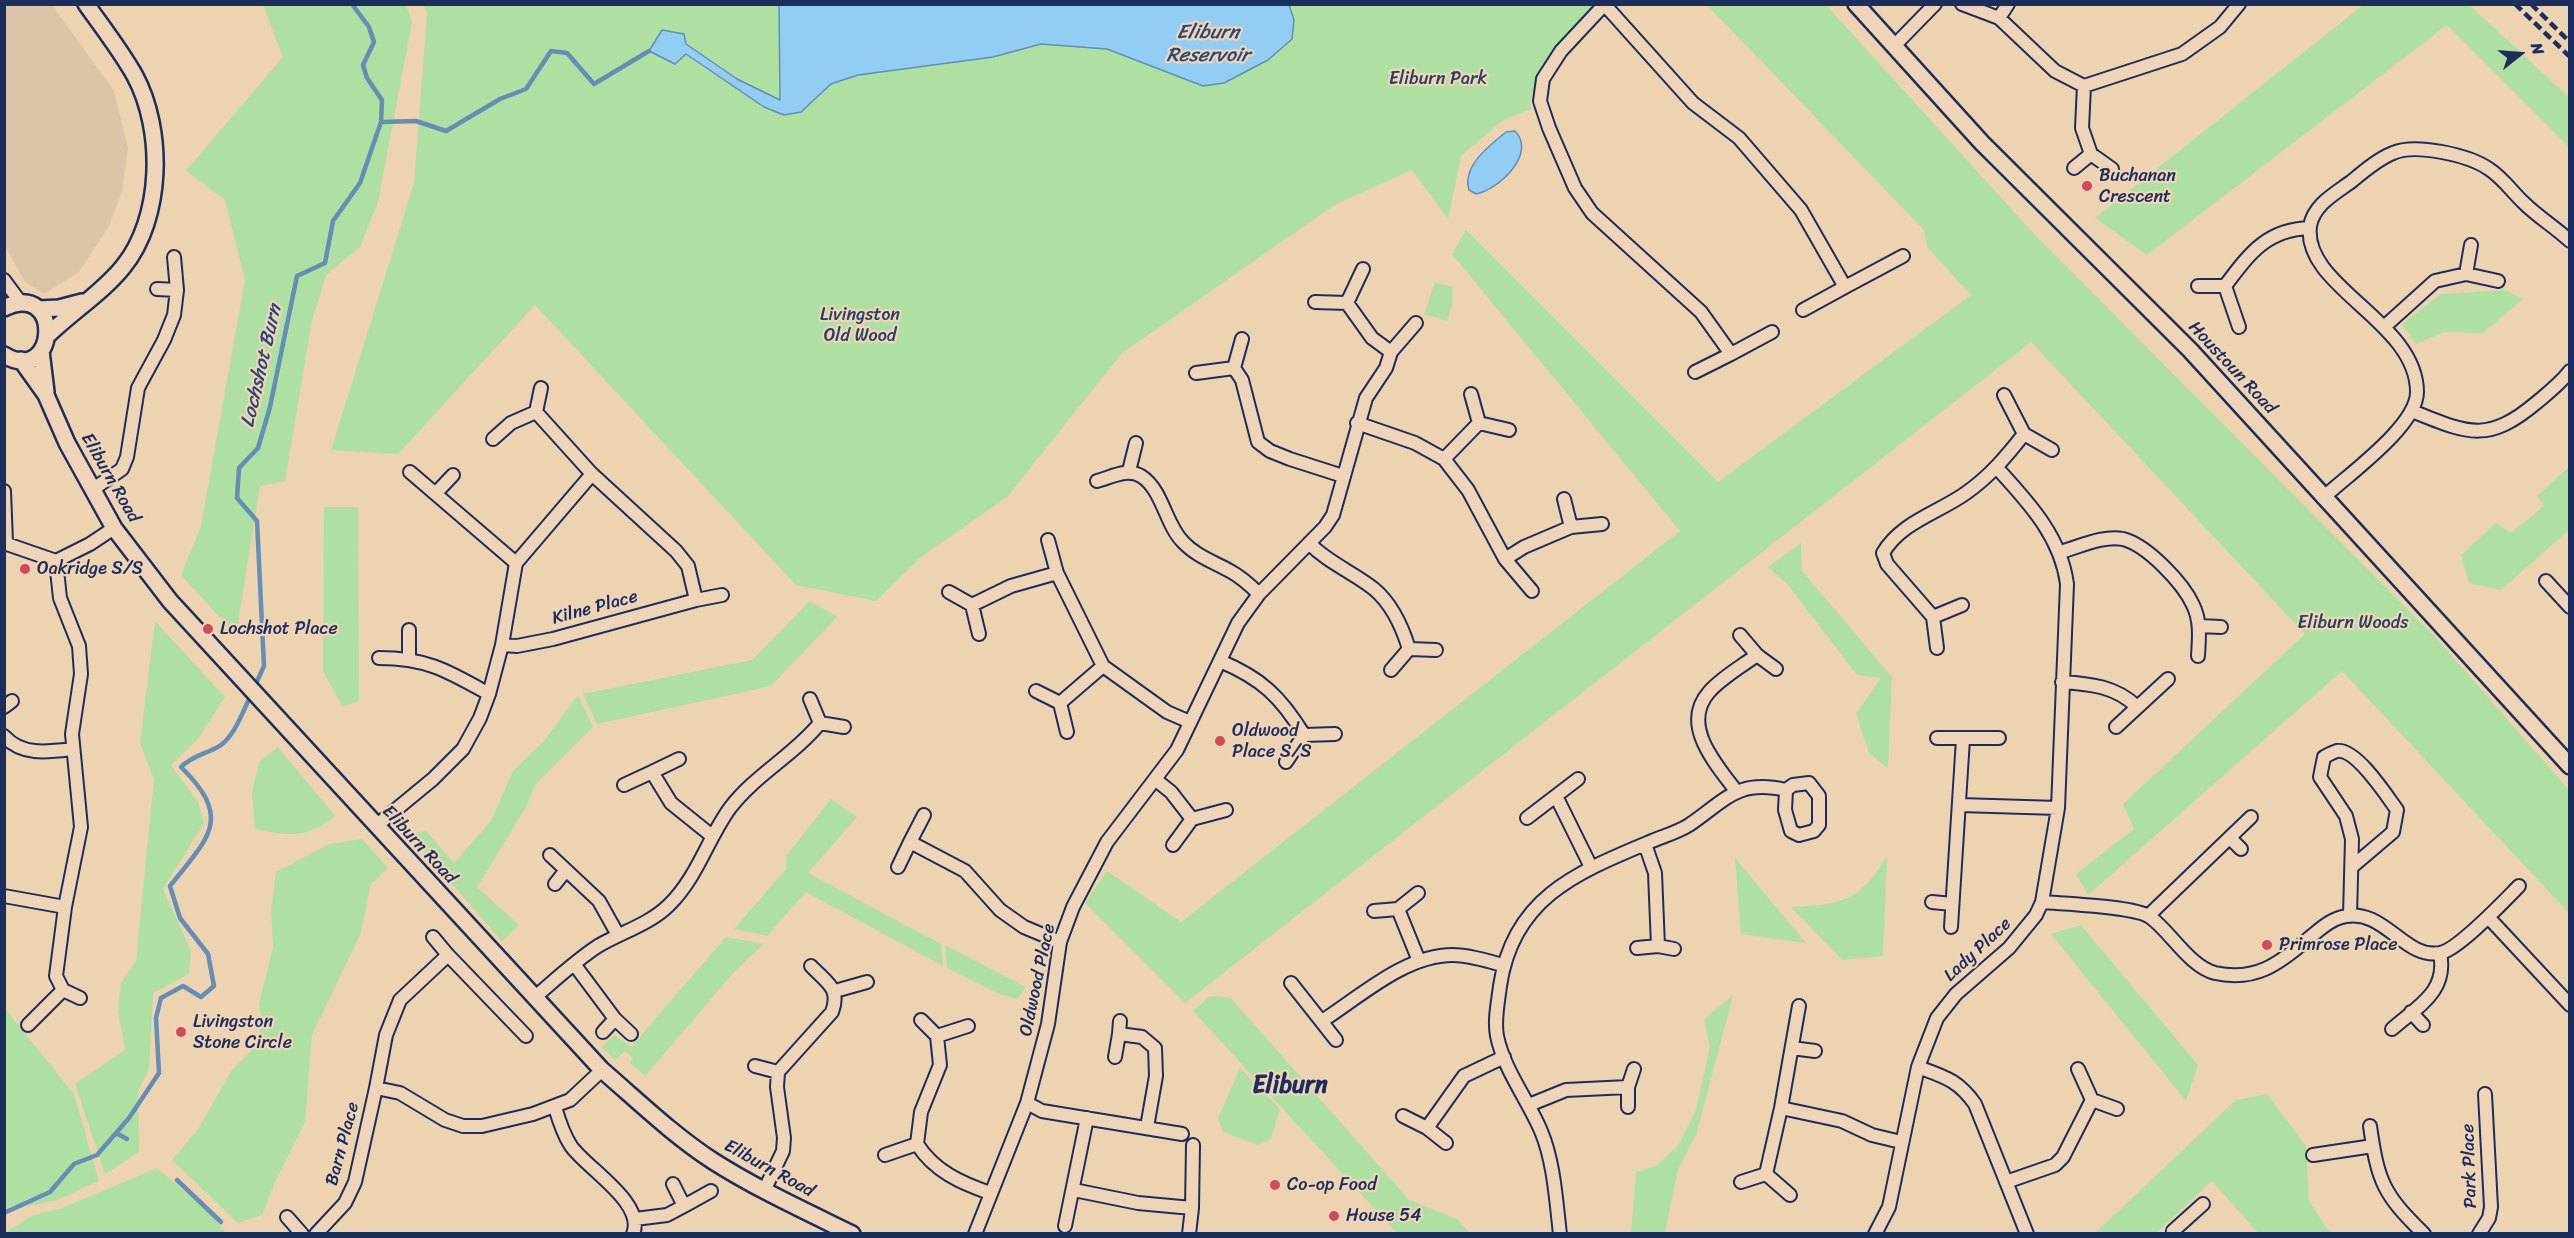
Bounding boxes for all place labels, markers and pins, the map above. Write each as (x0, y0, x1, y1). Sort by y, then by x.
place label: Buchanan Crescent (2099, 165, 2176, 207)
marker: Buchanan Crescent (2080, 179, 2094, 193)
place label: Oakridge S/S (37, 558, 143, 580)
marker: Oakridge S/S (18, 562, 32, 576)
place label: Lochshot Place (220, 618, 338, 640)
marker: Lochshot Place (201, 622, 215, 636)
place label: Oldwood Place S/S (1232, 720, 1312, 762)
marker: Oldwood Place S/S (1213, 734, 1227, 748)
place label: Primrose Place (2279, 934, 2398, 956)
marker: Primrose Place (2260, 938, 2274, 952)
place label: Livingston Stone Circle (193, 1011, 292, 1054)
marker: Livingston Stone Circle (174, 1025, 188, 1039)
place label: Co-op Food (1287, 1174, 1377, 1196)
marker: Co-op Food (1268, 1178, 1282, 1192)
place label: House 54 (1346, 1205, 1421, 1227)
marker: House 54 (1327, 1209, 1341, 1223)

